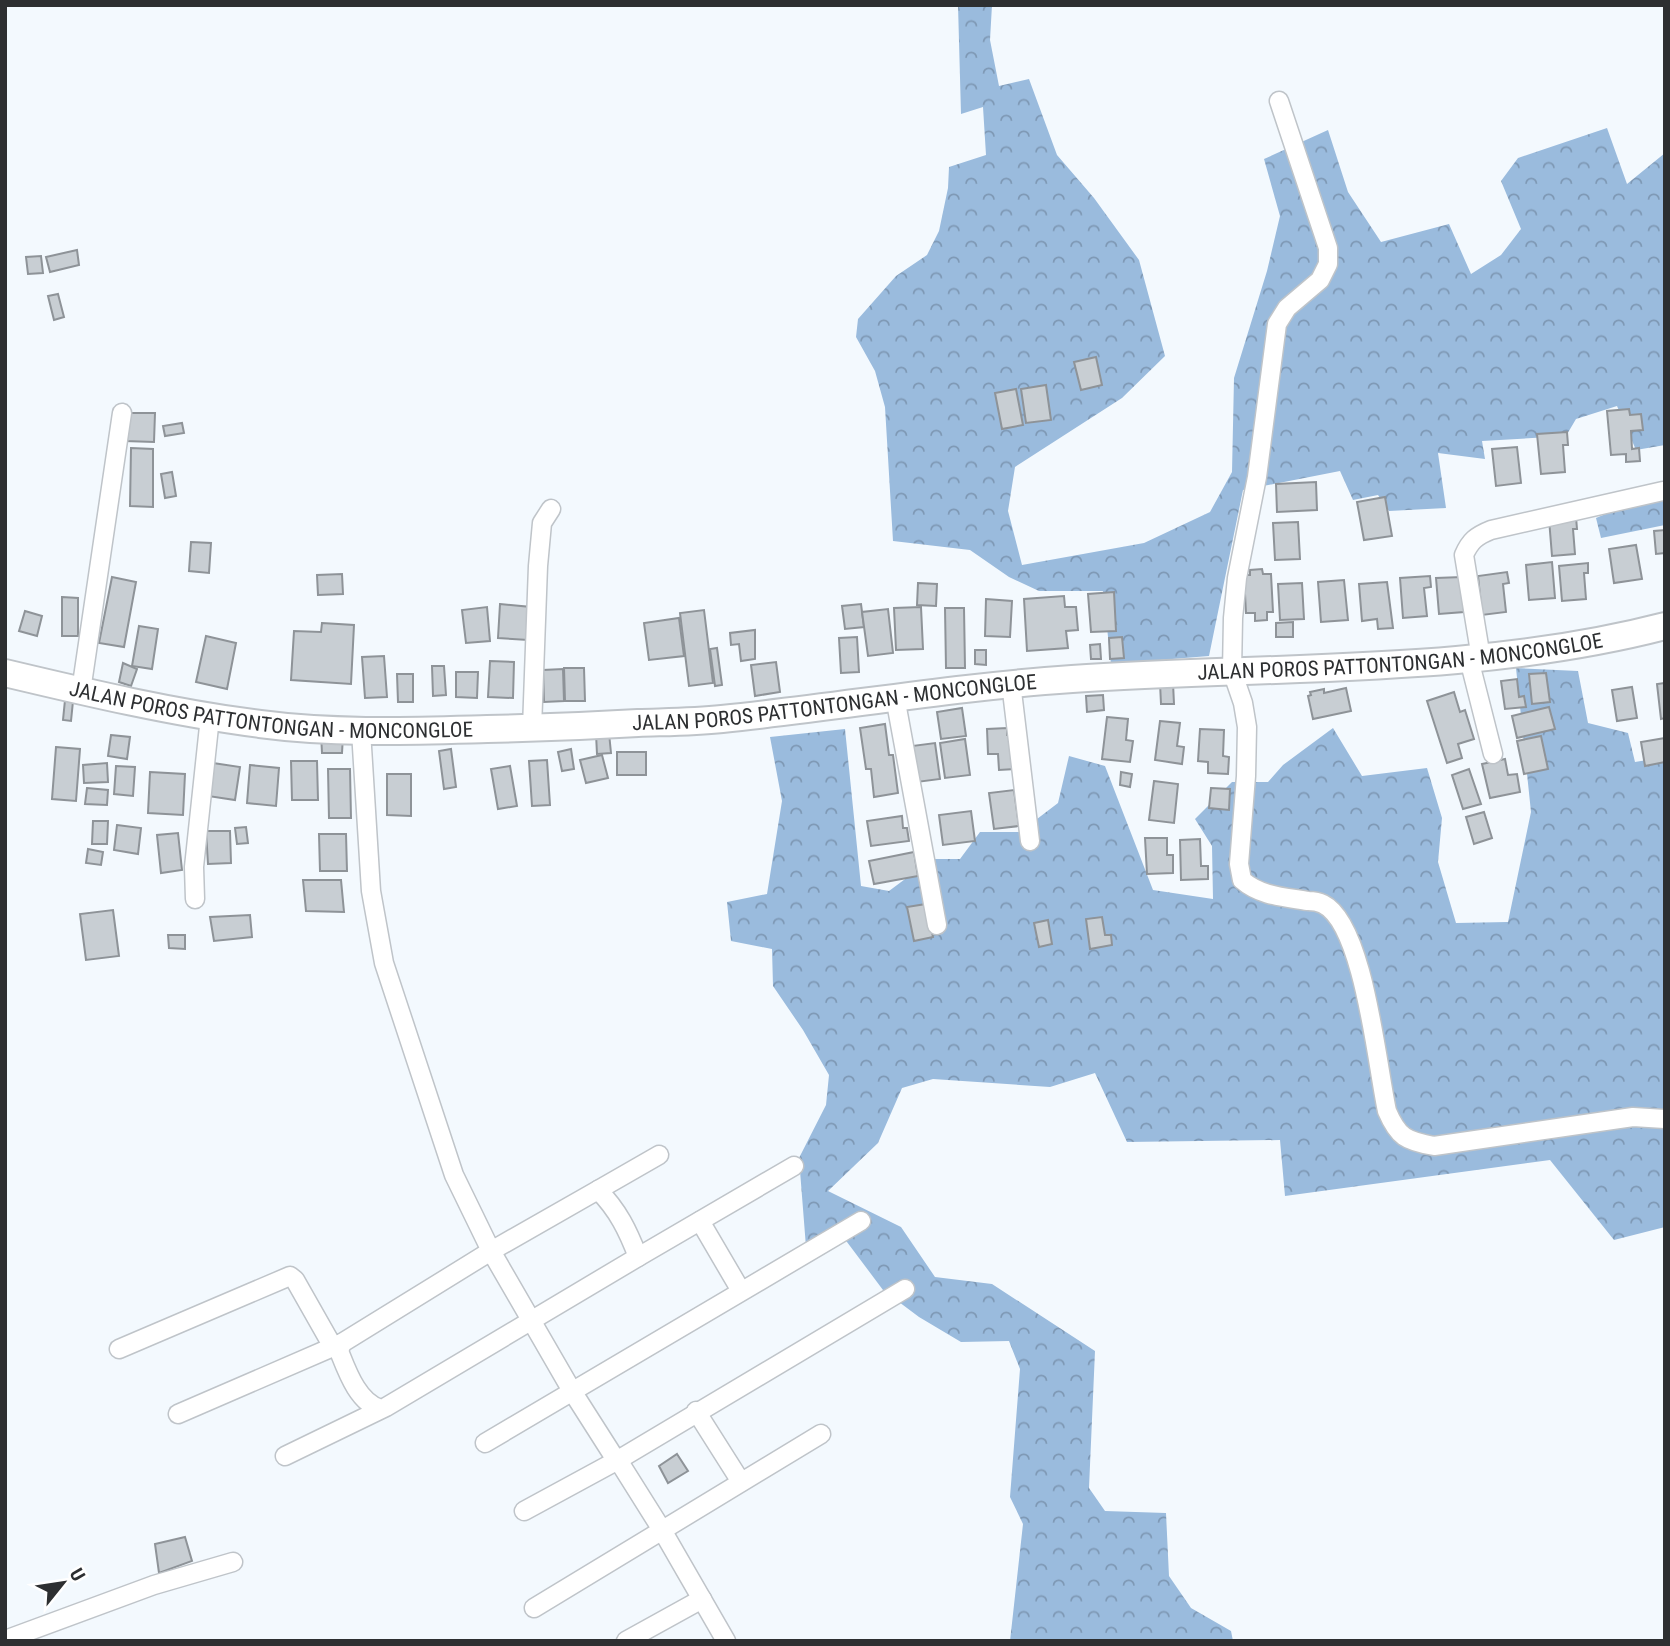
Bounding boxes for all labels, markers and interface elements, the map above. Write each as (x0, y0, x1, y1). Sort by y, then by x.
street label: JALAN POROS PATTONTONGAN - MONCONGLOE (1197, 628, 1605, 685)
street label: JALAN POROS PATTONTONGAN - MONCONGLOE (631, 670, 1038, 735)
street label: JALAN POROS PATTONTONGAN - MONCONGLOE (67, 677, 473, 743)
north arrow (28, 1548, 98, 1618)
text: U (65, 1564, 90, 1585)

